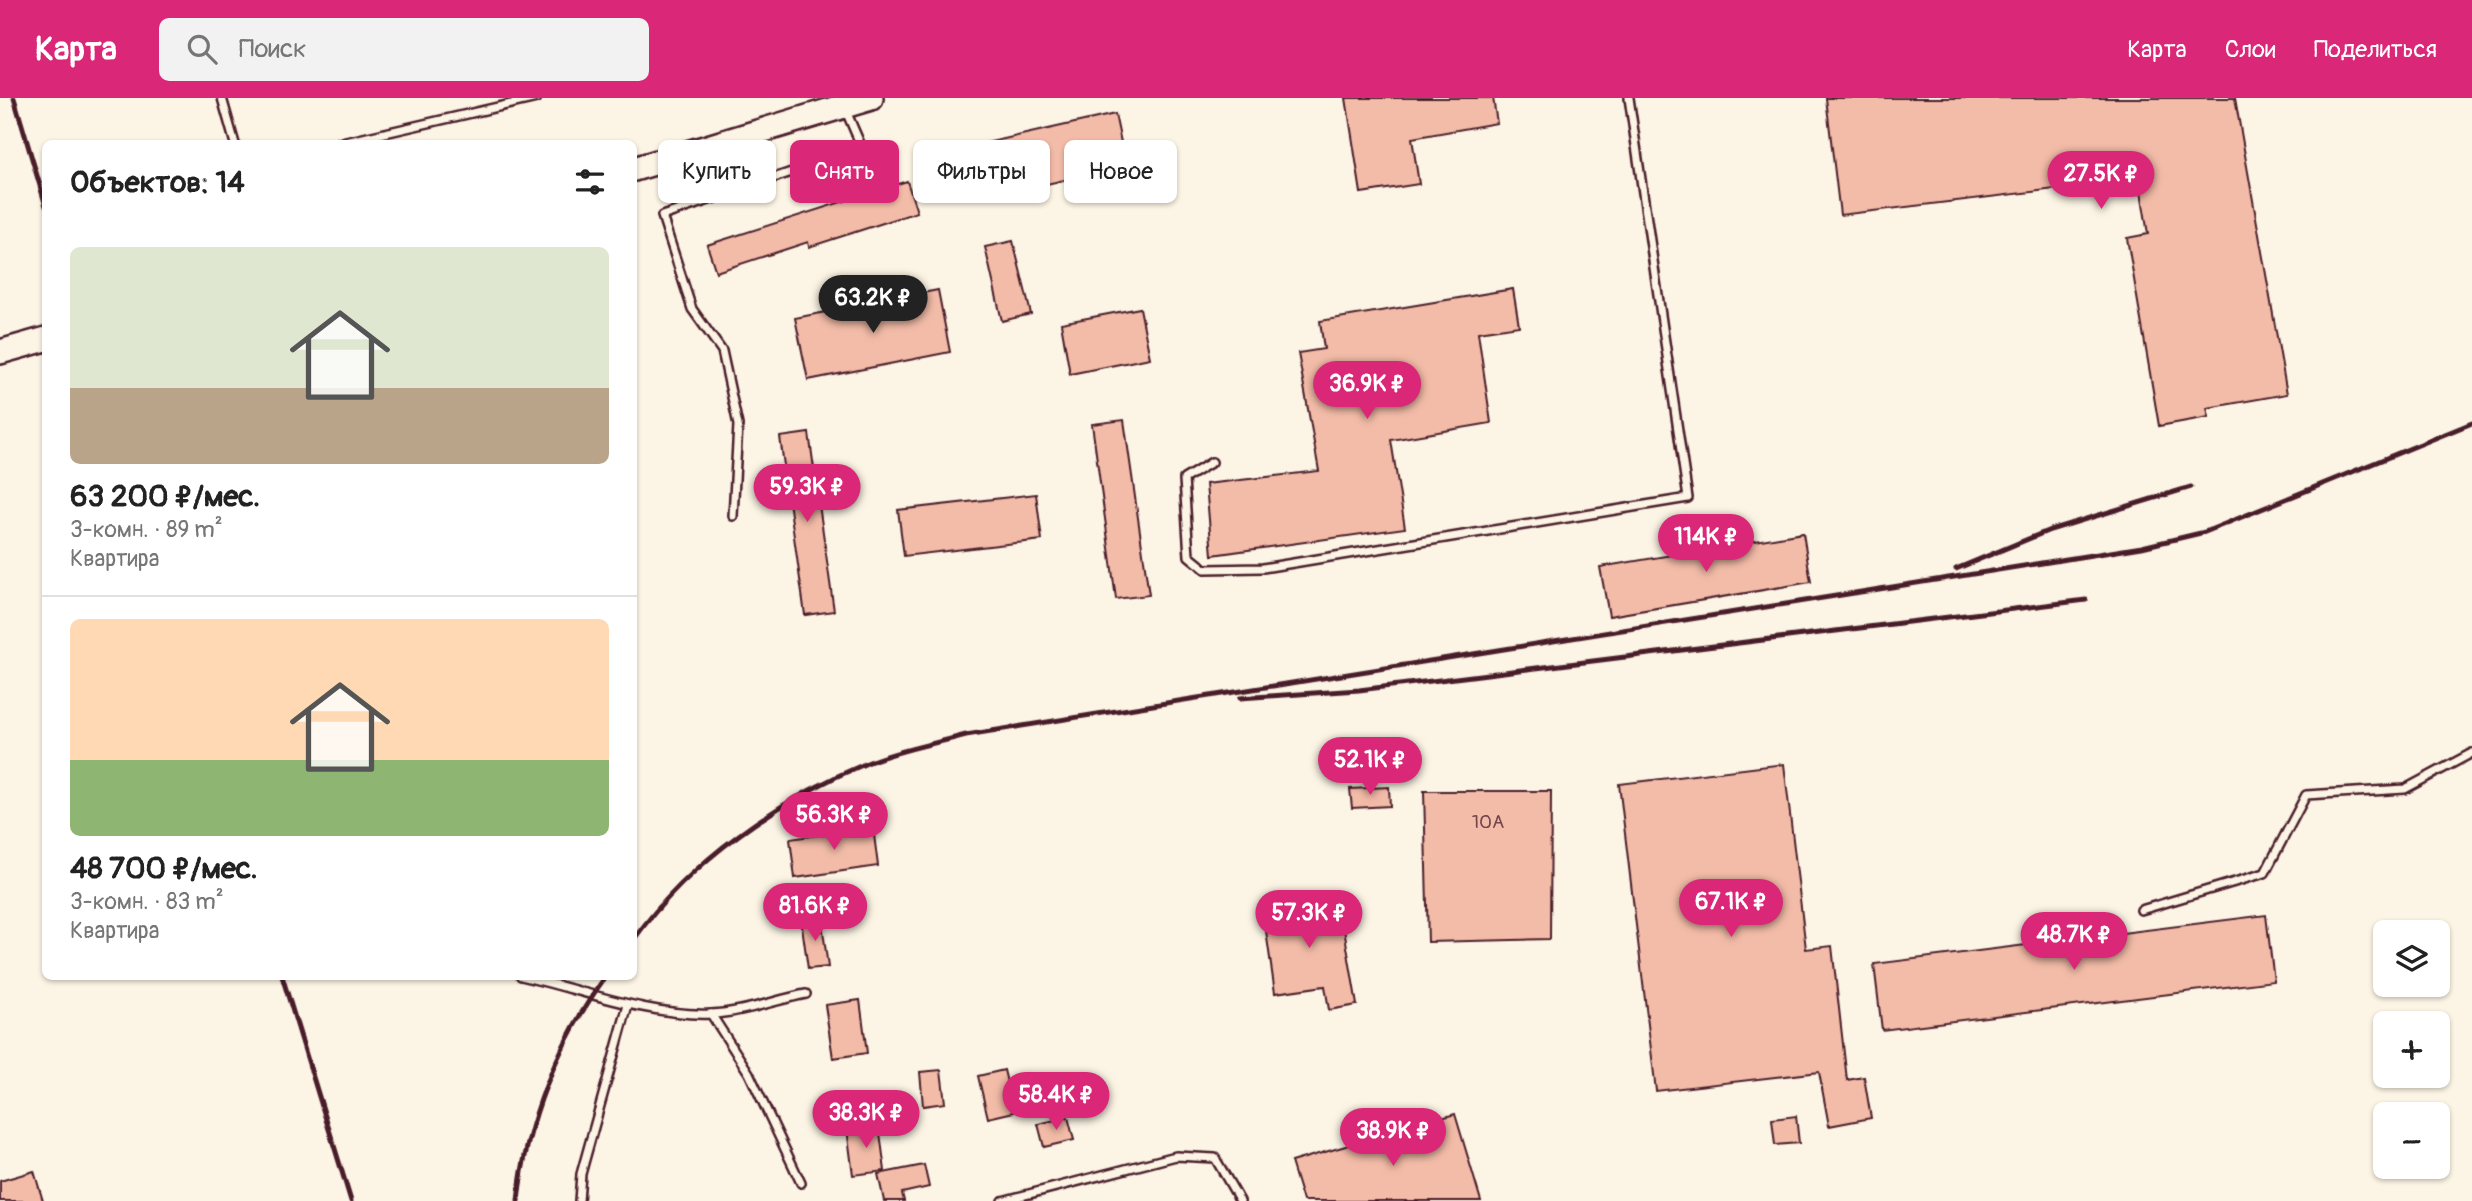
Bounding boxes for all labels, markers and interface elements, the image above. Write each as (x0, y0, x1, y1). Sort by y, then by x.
search box (159, 18, 649, 81)
text: Карта (35, 29, 117, 70)
icon: search (183, 30, 221, 68)
text: Поиск (239, 33, 307, 65)
text: Карта (2127, 35, 2187, 64)
text: Слои (2225, 35, 2276, 64)
text: Поделиться (2314, 35, 2437, 64)
chip: Купить (658, 140, 776, 203)
chip: Снять (790, 140, 899, 203)
chip: Фильтры (913, 140, 1050, 203)
chip: Новое (1064, 140, 1177, 203)
pin: 27.5K ₽ (2036, 152, 2166, 211)
text: 27.5K ₽ (2063, 159, 2139, 188)
icon: filters (571, 163, 609, 201)
text: Объектов: 14 (70, 164, 245, 201)
pin: 63.2K ₽ (808, 275, 938, 335)
text: 63.2K ₽ (835, 283, 911, 312)
icon: home (277, 292, 403, 418)
pin: 36.9K ₽ (1302, 362, 1432, 421)
text: 36.9K ₽ (1329, 369, 1405, 398)
pin: 59.3K ₽ (742, 464, 872, 524)
text: 59.3K ₽ (770, 472, 844, 501)
text: 63 200 ₽/мес. (70, 478, 260, 515)
pin: 114K ₽ (1649, 514, 1763, 574)
text: 3-комн. · 89 m² (70, 515, 223, 544)
text: 114K ₽ (1674, 522, 1738, 551)
text: Квартира (70, 544, 159, 573)
icon: home (277, 664, 403, 790)
pin: 52.1K ₽ (1305, 738, 1435, 797)
text: 52.1K ₽ (1334, 745, 1406, 774)
pin: 56.3K ₽ (769, 792, 899, 852)
text: 56.3K ₽ (796, 800, 872, 829)
house number: 10А (1472, 810, 1504, 834)
text: 48 700 ₽/мес. (70, 850, 258, 887)
pin: 67.1K ₽ (1666, 880, 1796, 939)
pin: 81.6K ₽ (750, 884, 880, 943)
text: 3-комн. · 83 m² (70, 887, 224, 916)
text: 67.1K ₽ (1695, 887, 1767, 916)
pin: 57.3K ₽ (1244, 890, 1374, 950)
text: 81.6K ₽ (779, 891, 851, 920)
text: 57.3K ₽ (1271, 898, 1347, 927)
pin: 48.7K ₽ (2009, 912, 2139, 972)
text: Квартира (70, 916, 159, 945)
text: 48.7K ₽ (2037, 920, 2111, 949)
map controls (2373, 920, 2450, 1179)
button: layers (2373, 920, 2450, 997)
button: + (2373, 1011, 2450, 1088)
pin: 58.4K ₽ (991, 1072, 1121, 1132)
text: 58.4K ₽ (1018, 1080, 1094, 1109)
pin: 38.3K ₽ (801, 1090, 931, 1150)
text: 38.3K ₽ (829, 1098, 903, 1127)
button: − (2373, 1102, 2450, 1179)
pin: 38.9K ₽ (1328, 1108, 1458, 1168)
text: 38.9K ₽ (1356, 1116, 1430, 1145)

